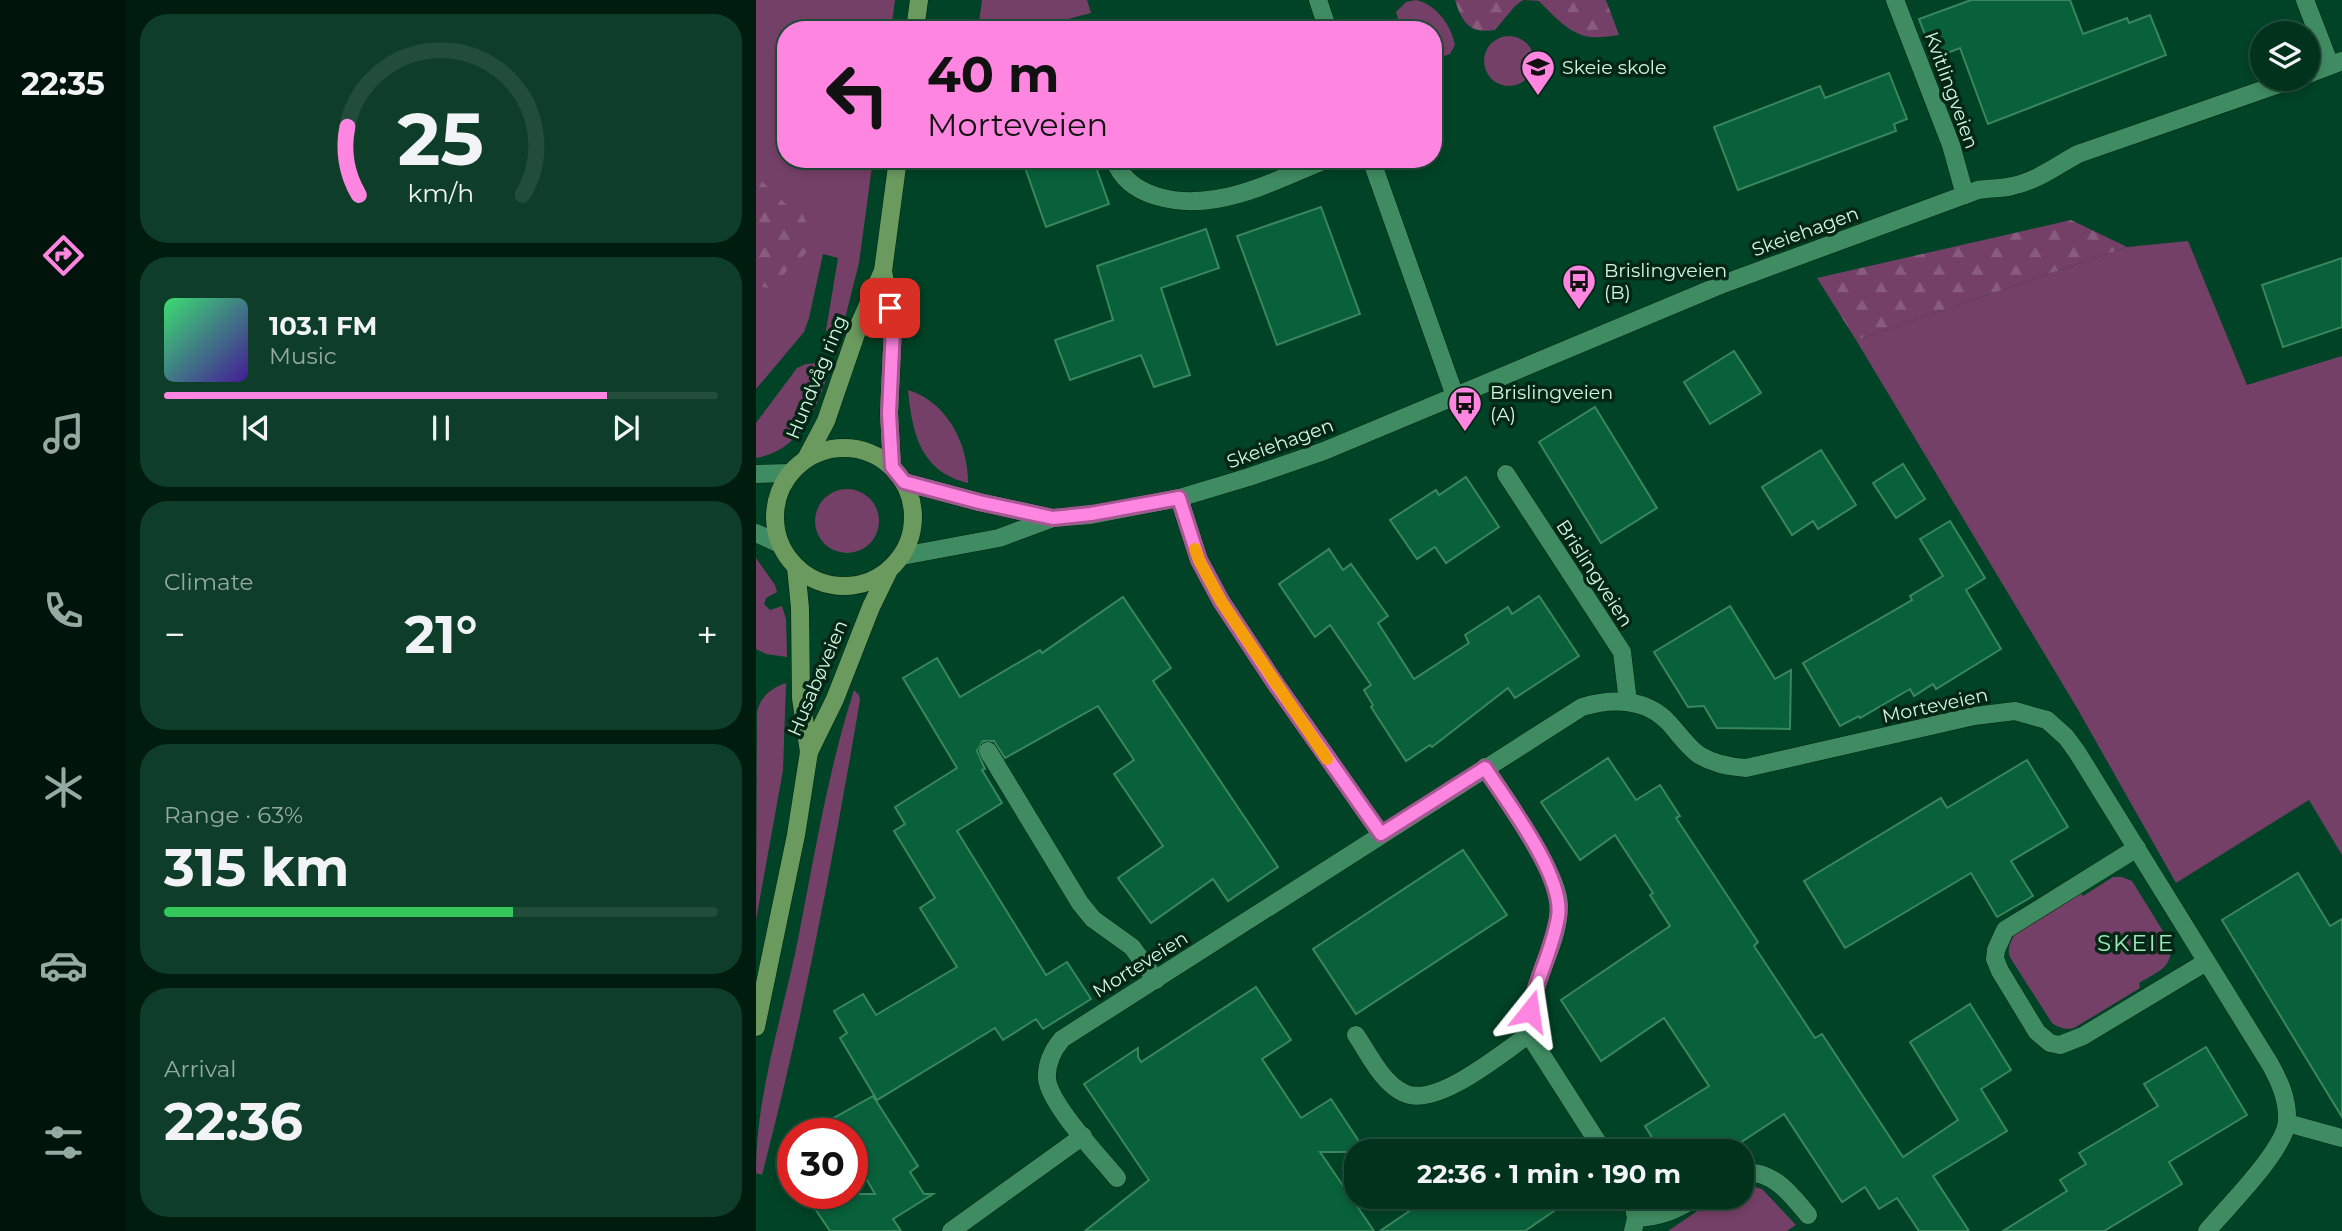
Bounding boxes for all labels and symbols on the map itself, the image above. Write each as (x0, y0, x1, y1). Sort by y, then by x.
street label: Kvitlingveien (1920, 29, 1983, 152)
school or university icon: Skeie skole (1519, 48, 1557, 97)
place label: Skeie skole (1562, 56, 1666, 79)
street label: Skeiehagen (1749, 201, 1862, 261)
place label: Brislingveien (B) (1604, 259, 1727, 304)
bus stop icon: Brislingveien (B) (1560, 262, 1598, 311)
pin (860, 278, 920, 338)
street label: Hundvåg ring (781, 312, 852, 442)
place label: Brislingveien (A) (1490, 381, 1613, 426)
bus stop icon: Brislingveien (A) (1446, 384, 1484, 433)
street label: Skeiehagen (1224, 413, 1337, 473)
street label: Brislingveien (1551, 515, 1638, 631)
street label: Husabøveien (783, 617, 852, 740)
street label: Morteveien (1880, 683, 1990, 728)
street label: Morteveien (1089, 926, 1192, 1003)
district label: SKEIE (2097, 929, 2175, 957)
position arrow (1493, 974, 1567, 1048)
speed limit sign: 30 (777, 1118, 868, 1209)

